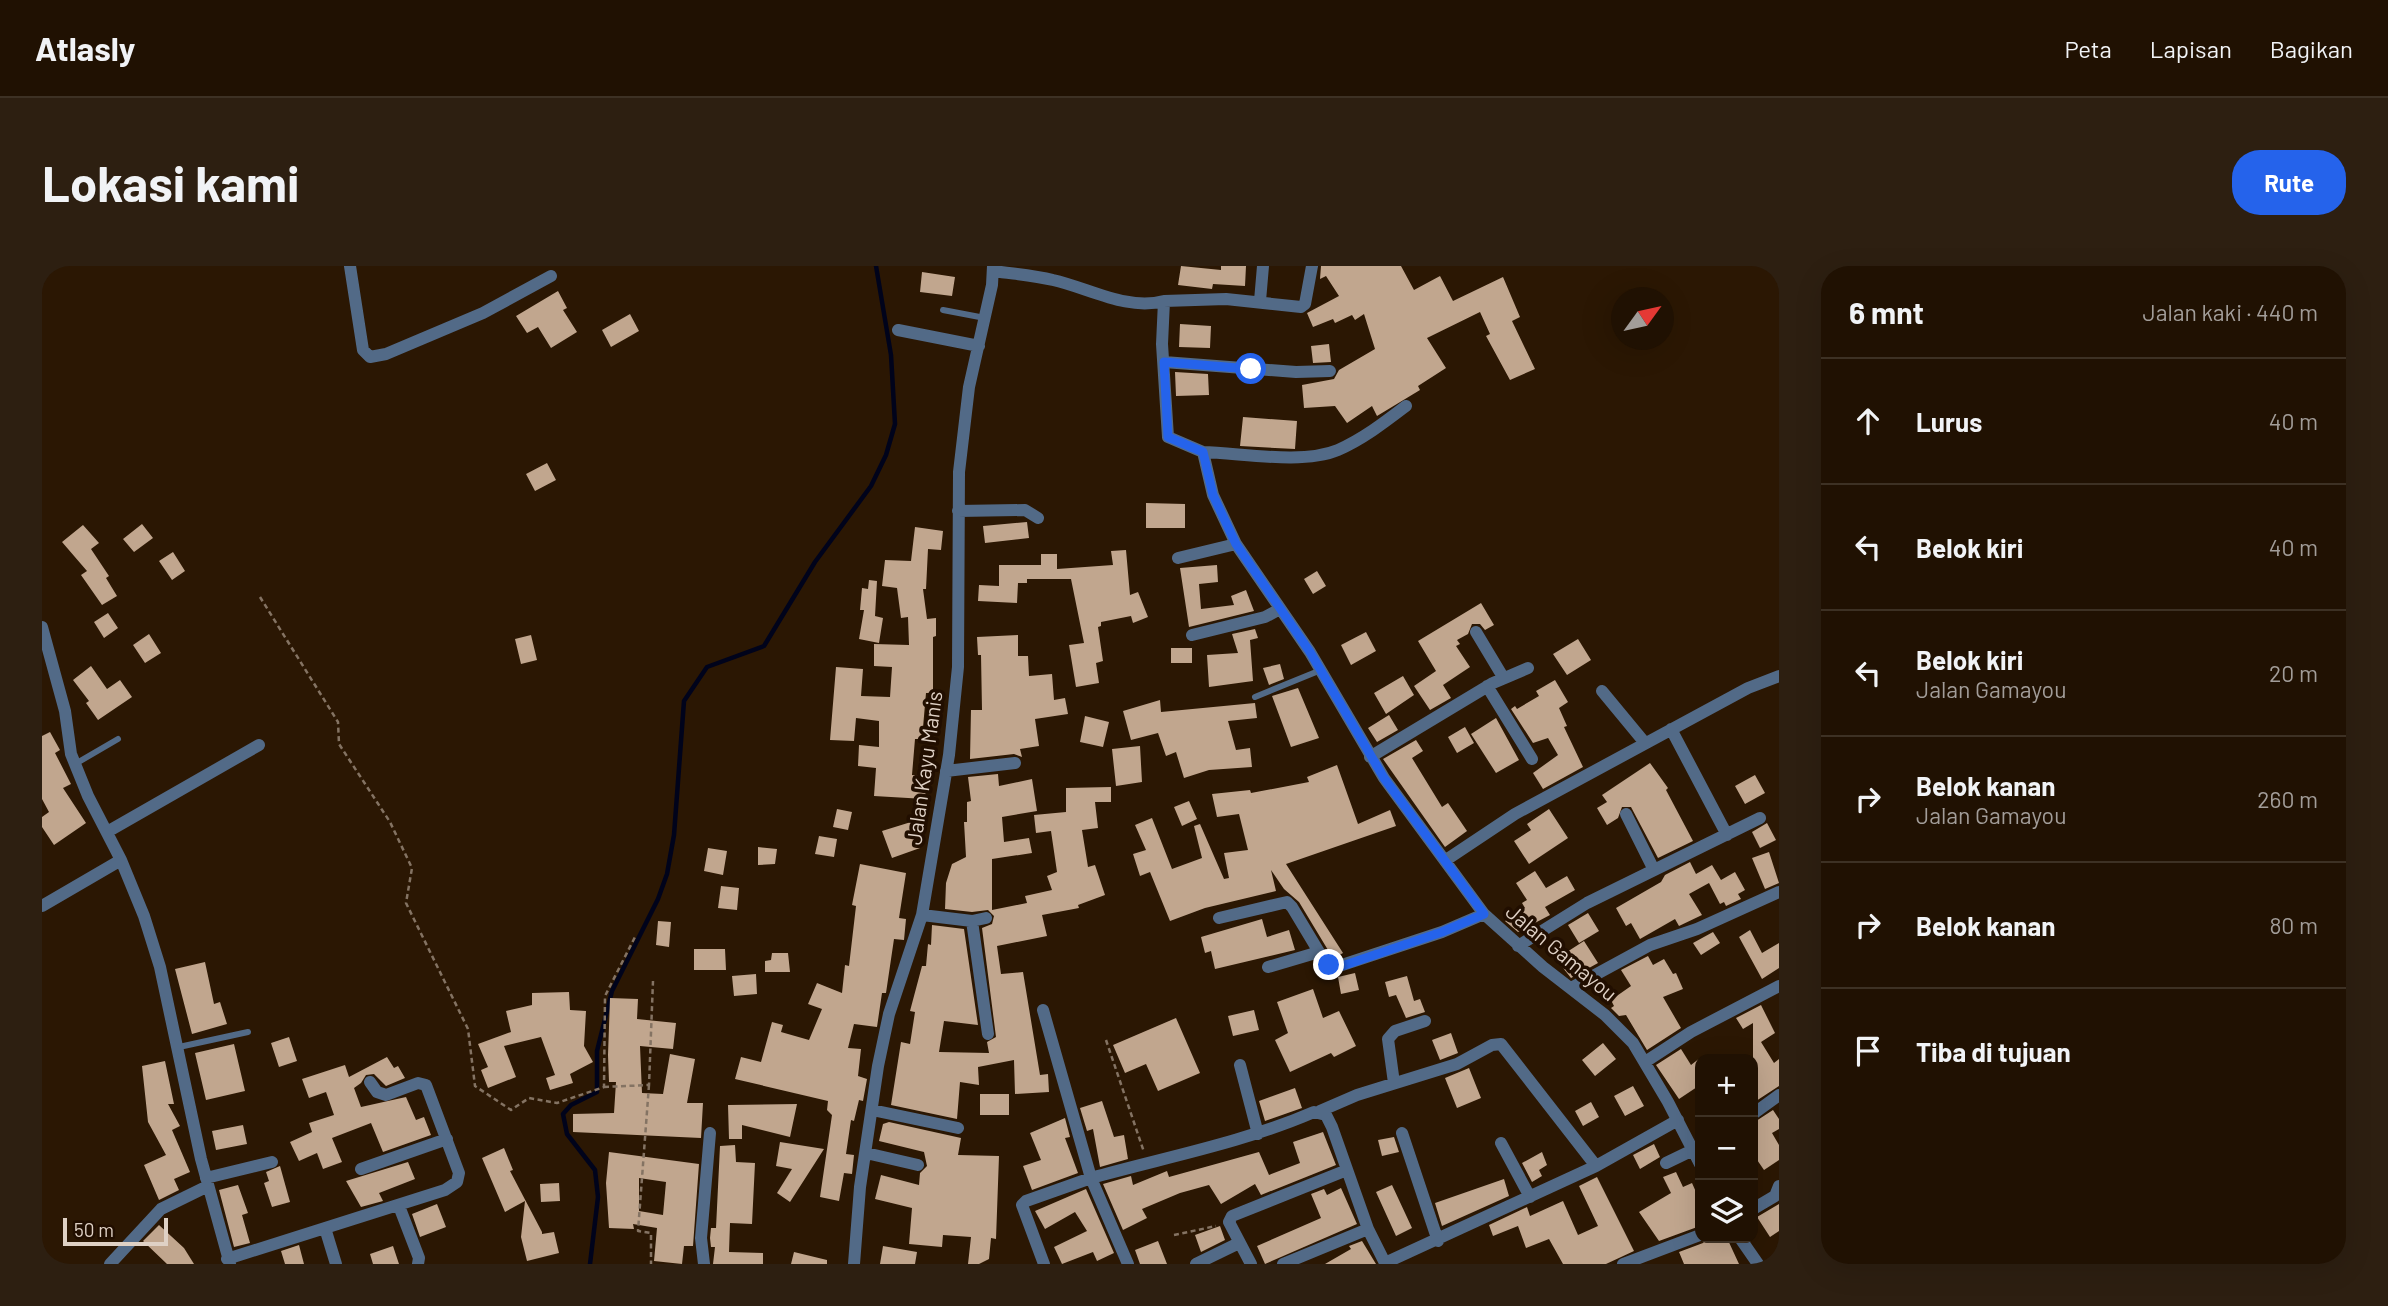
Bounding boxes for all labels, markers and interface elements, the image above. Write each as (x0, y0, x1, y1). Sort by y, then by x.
text: Atlasly (35, 28, 135, 68)
text: Peta (2064, 34, 2112, 63)
text: Lapisan (2150, 34, 2232, 63)
text: Bagikan (2270, 34, 2353, 63)
button: Rute (2232, 150, 2346, 215)
text: Lokasi kami (42, 153, 299, 212)
north arrow (1611, 287, 1674, 350)
text: 6 mnt (1849, 294, 1924, 330)
text: Jalan kaki · 440 m (2142, 298, 2318, 326)
route start (1235, 353, 1266, 384)
icon: ahead (1849, 402, 1887, 440)
text: Lurus (1916, 406, 1982, 437)
text: 40 m (2269, 407, 2318, 435)
icon: left (1849, 528, 1887, 566)
text: Belok kiri (1916, 532, 2023, 563)
text: 40 m (2269, 533, 2318, 561)
text: Belok kiri (1916, 644, 2023, 675)
icon: left (1849, 654, 1887, 692)
text: 20 m (2269, 659, 2318, 687)
text: Jalan Gamayou (1916, 675, 2066, 703)
street label: Jalan Kayu Manis (900, 689, 947, 846)
text: Belok kanan (1916, 770, 2055, 801)
icon: right (1849, 780, 1887, 818)
text: 260 m (2257, 785, 2318, 813)
text: Jalan Gamayou (1916, 801, 2066, 829)
street label: Jalan Gamayou (1501, 898, 1623, 1006)
icon: right (1849, 906, 1887, 944)
text: Belok kanan (1916, 910, 2055, 941)
text: 80 m (2269, 911, 2318, 939)
route end (1313, 949, 1344, 980)
icon: arrive (1849, 1032, 1887, 1070)
text: Tiba di tujuan (1916, 1036, 2071, 1067)
map controls (1695, 1054, 1758, 1243)
button: + (1695, 1054, 1758, 1117)
button: − (1695, 1117, 1758, 1180)
button: layers (1695, 1180, 1758, 1243)
scale bar (63, 1215, 168, 1247)
text: 50 m (74, 1218, 114, 1241)

